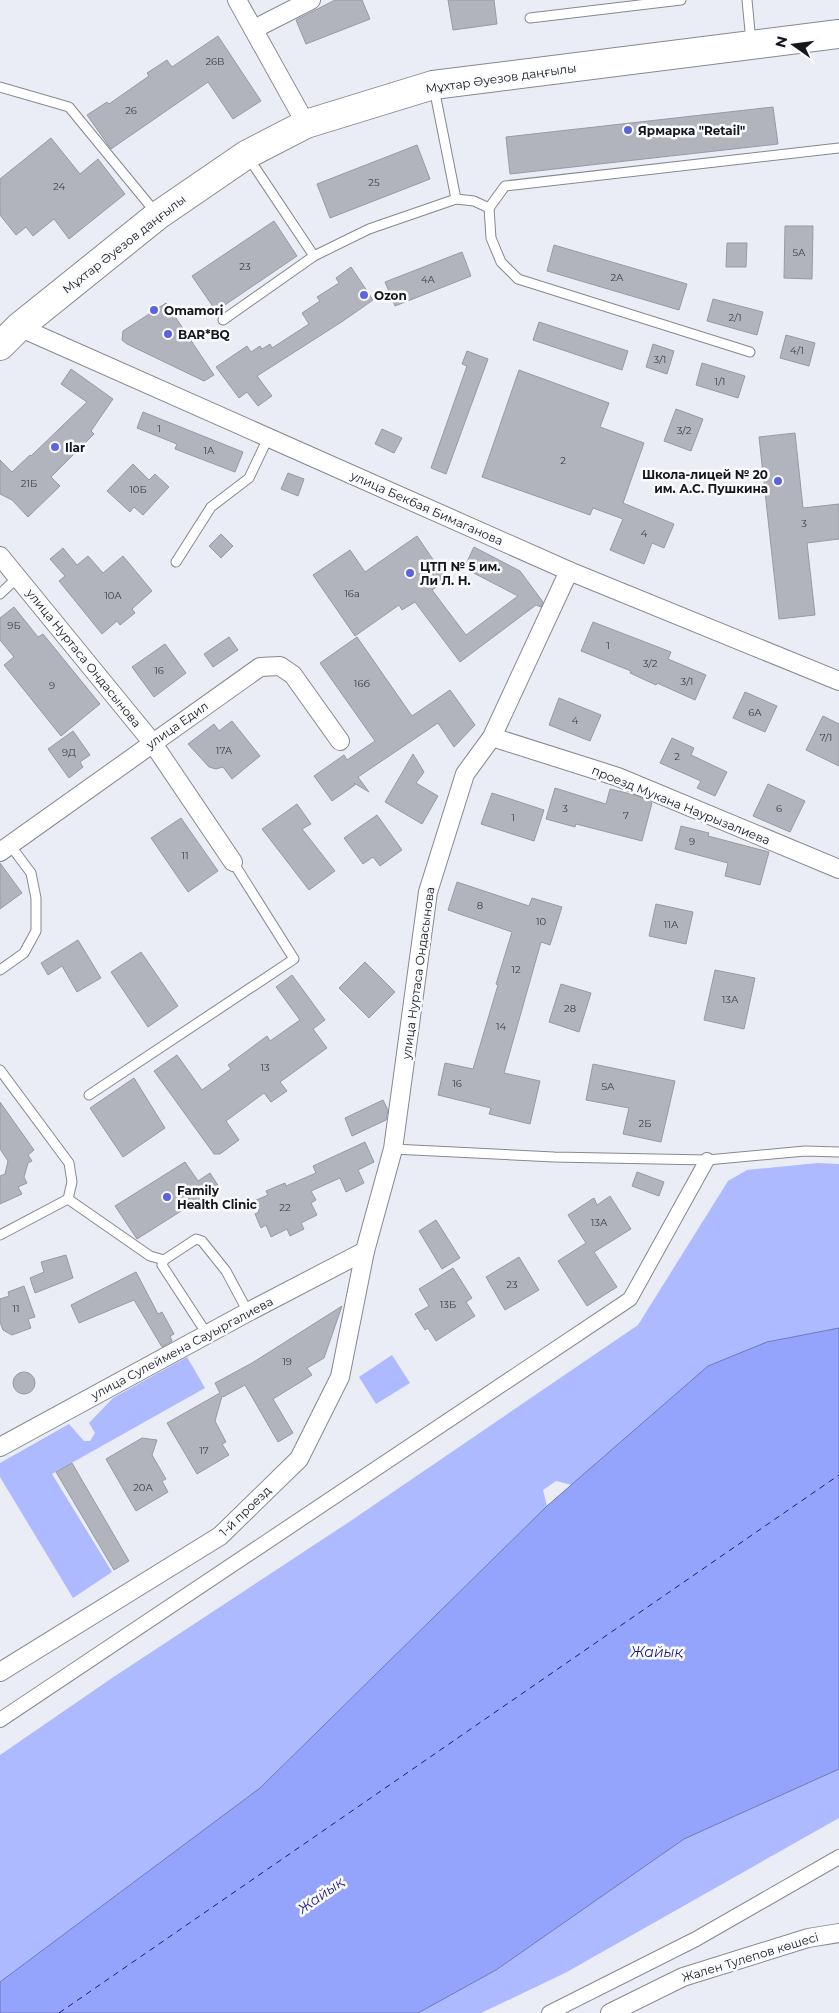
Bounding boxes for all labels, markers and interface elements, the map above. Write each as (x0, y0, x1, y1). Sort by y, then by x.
north arrow (769, 20, 819, 70)
text: N (771, 34, 791, 50)
house number: 26В (205, 55, 225, 68)
street label: Мұхтар Әуезов даңғылы (425, 60, 577, 96)
house number: 26 (125, 104, 137, 117)
place label: Ярмарка "Retail" (638, 123, 745, 138)
marker: Ярмарка "Retail" (622, 124, 634, 136)
house number: 25 (368, 176, 380, 189)
house number: 24 (53, 180, 65, 193)
street label: Мұхтар Әуезов даңғылы (59, 191, 189, 297)
house number: 5А (792, 246, 806, 259)
house number: 23 (239, 260, 251, 273)
house number: 2А (610, 271, 624, 284)
house number: 4А (421, 273, 436, 286)
place label: Ozon (374, 288, 407, 303)
marker: Ozon (358, 289, 370, 301)
place label: Omamori (164, 303, 223, 318)
marker: Omamori (148, 304, 160, 316)
house number: 2/1 (728, 311, 742, 324)
place label: BAR*BQ (178, 327, 231, 342)
marker: BAR*BQ (162, 328, 174, 340)
house number: 4/1 (790, 344, 804, 357)
house number: 3/1 (654, 353, 666, 366)
house number: 1/1 (715, 375, 725, 388)
house number: 1 (157, 422, 161, 435)
house number: 3/2 (677, 424, 692, 437)
place label: Ilar (65, 440, 85, 455)
marker: Ilar (49, 441, 61, 453)
house number: 1А (203, 444, 215, 457)
house number: 2 (560, 454, 566, 467)
street label: улица Бекбая Бимаганова (348, 467, 505, 548)
place label: Школа-лицей № 20 им. А.С. Пушкина (642, 467, 768, 496)
marker: Школа-лицей № 20 им. А.С. Пушкина (772, 475, 784, 487)
house number: 21Б (21, 477, 37, 490)
house number: 10Б (129, 483, 147, 496)
house number: 3 (801, 517, 807, 530)
house number: 4 (641, 527, 648, 540)
place label: ЦТП № 5 им. Ли Л. Н. (420, 559, 501, 588)
marker: ЦТП № 5 им. Ли Л. Н. (404, 567, 416, 579)
street label: улица Нуртаса Ондасынова (23, 585, 145, 730)
house number: 16а (344, 587, 360, 600)
house number: 10А (104, 589, 122, 602)
house number: 9Б (7, 619, 21, 632)
house number: 1 (606, 639, 610, 652)
house number: 3/2 (643, 657, 658, 670)
house number: 16 (154, 664, 164, 677)
house number: 3/1 (681, 675, 693, 688)
house number: 16б (354, 677, 371, 690)
house number: 9 (49, 679, 55, 692)
street label: улица Едил (142, 698, 211, 752)
house number: 6А (748, 706, 762, 719)
house number: 4 (572, 714, 579, 727)
house number: 7/1 (820, 731, 832, 744)
house number: 17А (216, 744, 233, 757)
house number: 9Д (62, 746, 76, 759)
house number: 2 (674, 750, 680, 763)
street label: проезд Мукана Наурызалиева (590, 762, 772, 848)
house number: 3 (562, 802, 568, 815)
house number: 6 (776, 802, 782, 815)
house number: 7 (623, 809, 629, 822)
house number: 1 (511, 811, 515, 824)
house number: 9 (689, 835, 695, 848)
house number: 11 (181, 849, 189, 862)
street label: улица Нуртаса Ондасынова (398, 886, 438, 1061)
house number: 8 (477, 899, 483, 912)
house number: 10 (536, 915, 546, 928)
house number: 11А (664, 918, 679, 931)
house number: 12 (511, 963, 521, 976)
house number: 13А (722, 993, 739, 1006)
house number: 28 (564, 1002, 576, 1015)
house number: 14 (496, 1020, 506, 1033)
house number: 13 (260, 1061, 270, 1074)
house number: 16 (452, 1077, 462, 1090)
house number: 5А (601, 1080, 615, 1093)
house number: 2Б (639, 1117, 651, 1130)
place label: Family Health Clinic (177, 1183, 257, 1212)
marker: Family Health Clinic (161, 1191, 173, 1203)
house number: 22 (279, 1201, 291, 1214)
house number: 13А (591, 1216, 608, 1229)
house number: 23 (506, 1278, 518, 1291)
street label: улица Сулеймена Сауыргалиева (87, 1293, 276, 1403)
house number: 13Б (440, 1298, 456, 1311)
house number: 11 (12, 1302, 20, 1315)
house number: 19 (282, 1355, 292, 1368)
house number: 17 (199, 1444, 209, 1457)
house number: 20А (133, 1481, 153, 1494)
street label: 1-й проезд (216, 1483, 274, 1539)
water label: Жайық (630, 1643, 684, 1661)
water label: Жайық (293, 1872, 348, 1918)
street label: Жален Тулепов көшесі (680, 1929, 820, 1985)

